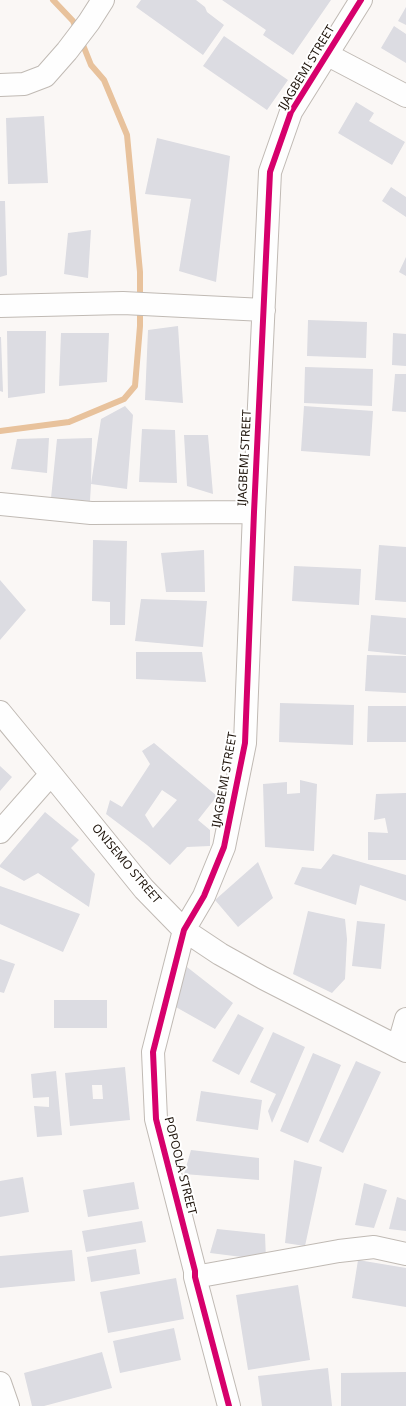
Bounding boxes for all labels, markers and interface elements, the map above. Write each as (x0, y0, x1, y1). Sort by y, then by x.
street label: IJAGBEMI STREET (276, 23, 338, 113)
street label: IJAGBEMI STREET (235, 409, 255, 507)
street label: IJAGBEMI STREET (210, 731, 240, 829)
street label: ONISEMO STREET (88, 821, 164, 907)
street label: POPOOLA STREET (161, 1116, 199, 1216)

